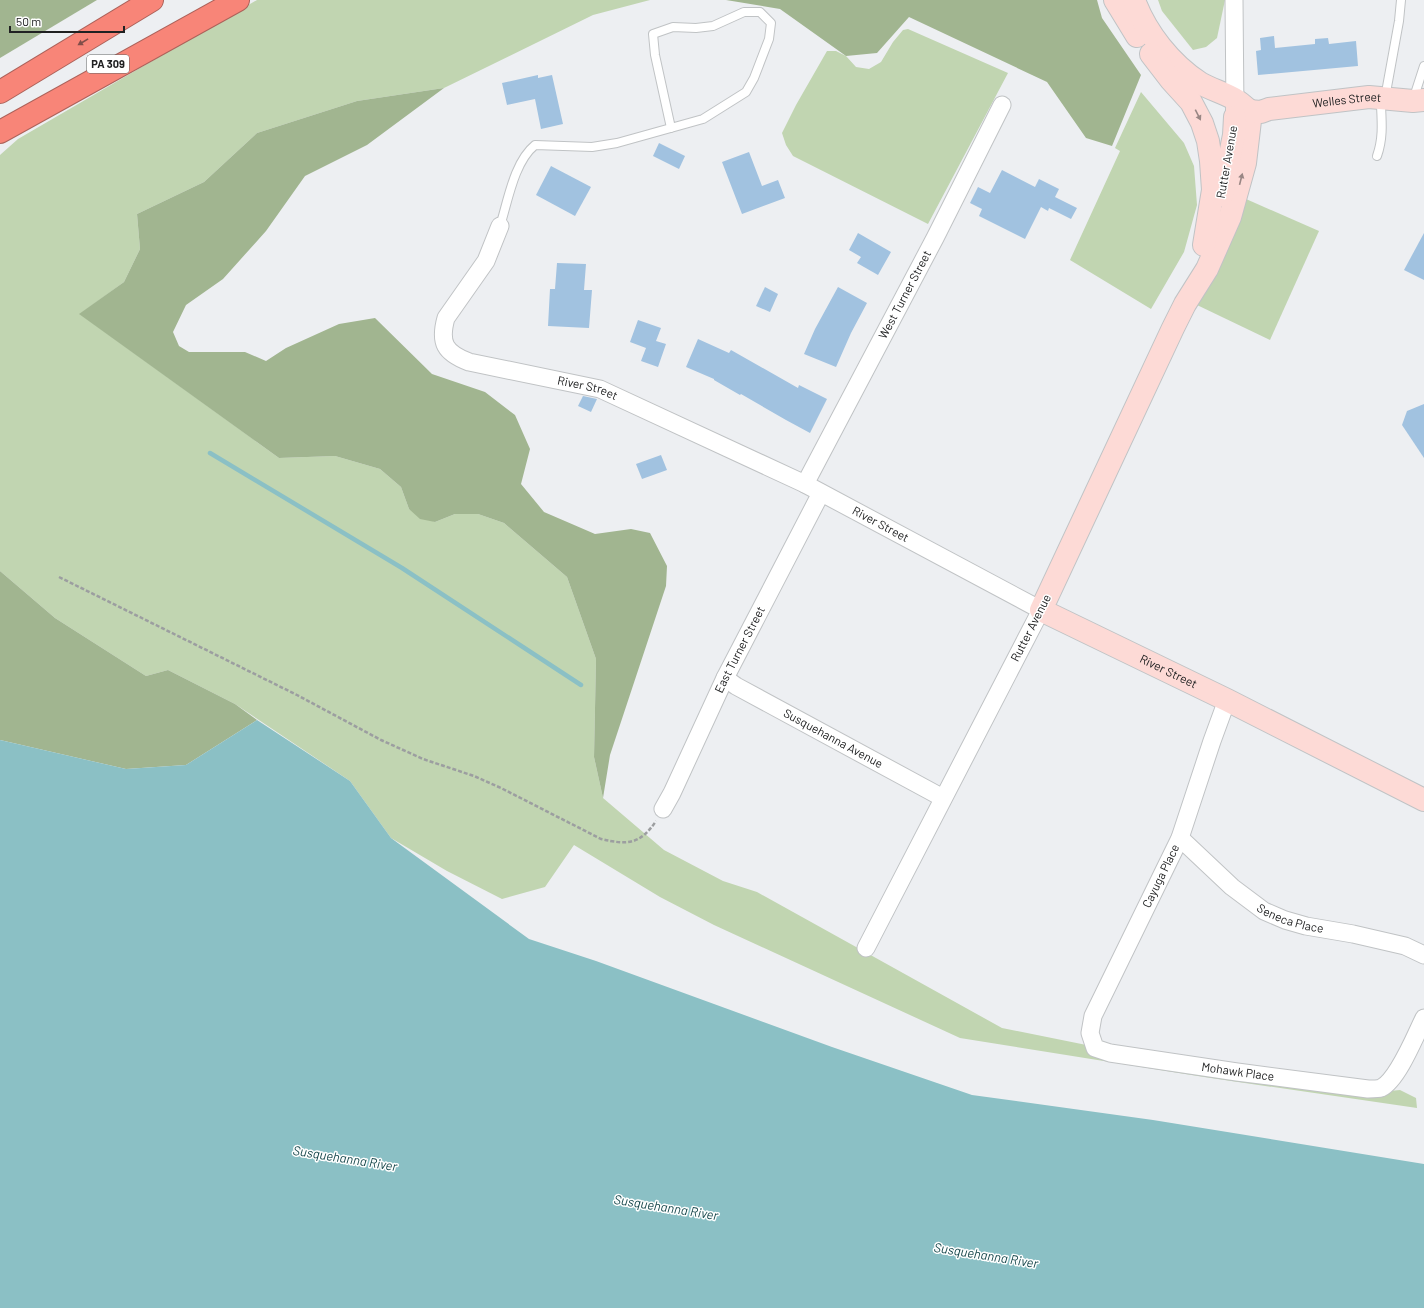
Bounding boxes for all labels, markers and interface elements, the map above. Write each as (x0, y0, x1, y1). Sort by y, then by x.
scale bar (10, 8, 124, 34)
text: 50 m (16, 14, 41, 28)
one-way arrow (77, 38, 89, 45)
road number: PA 309 (87, 55, 129, 73)
street label: Welles Street (1312, 89, 1382, 110)
one-way arrow (1195, 110, 1201, 121)
street label: Rutter Avenue (1213, 124, 1239, 199)
one-way arrow (1238, 173, 1244, 186)
street label: West Turner Street (875, 248, 933, 341)
street label: River Street (556, 372, 620, 402)
street label: River Street (850, 503, 912, 544)
street label: Rutter Avenue (1007, 592, 1053, 664)
street label: East Turner Street (711, 604, 767, 695)
street label: River Street (1138, 651, 1200, 690)
street label: Susquehanna Avenue (781, 705, 886, 770)
street label: Cayuga Place (1139, 842, 1181, 910)
street label: Seneca Place (1255, 900, 1325, 935)
street label: Mohawk Place (1201, 1059, 1275, 1083)
water label: Susquehanna River (292, 1142, 399, 1174)
water label: Susquehanna River (613, 1191, 720, 1223)
water label: Susquehanna River (933, 1239, 1040, 1271)

